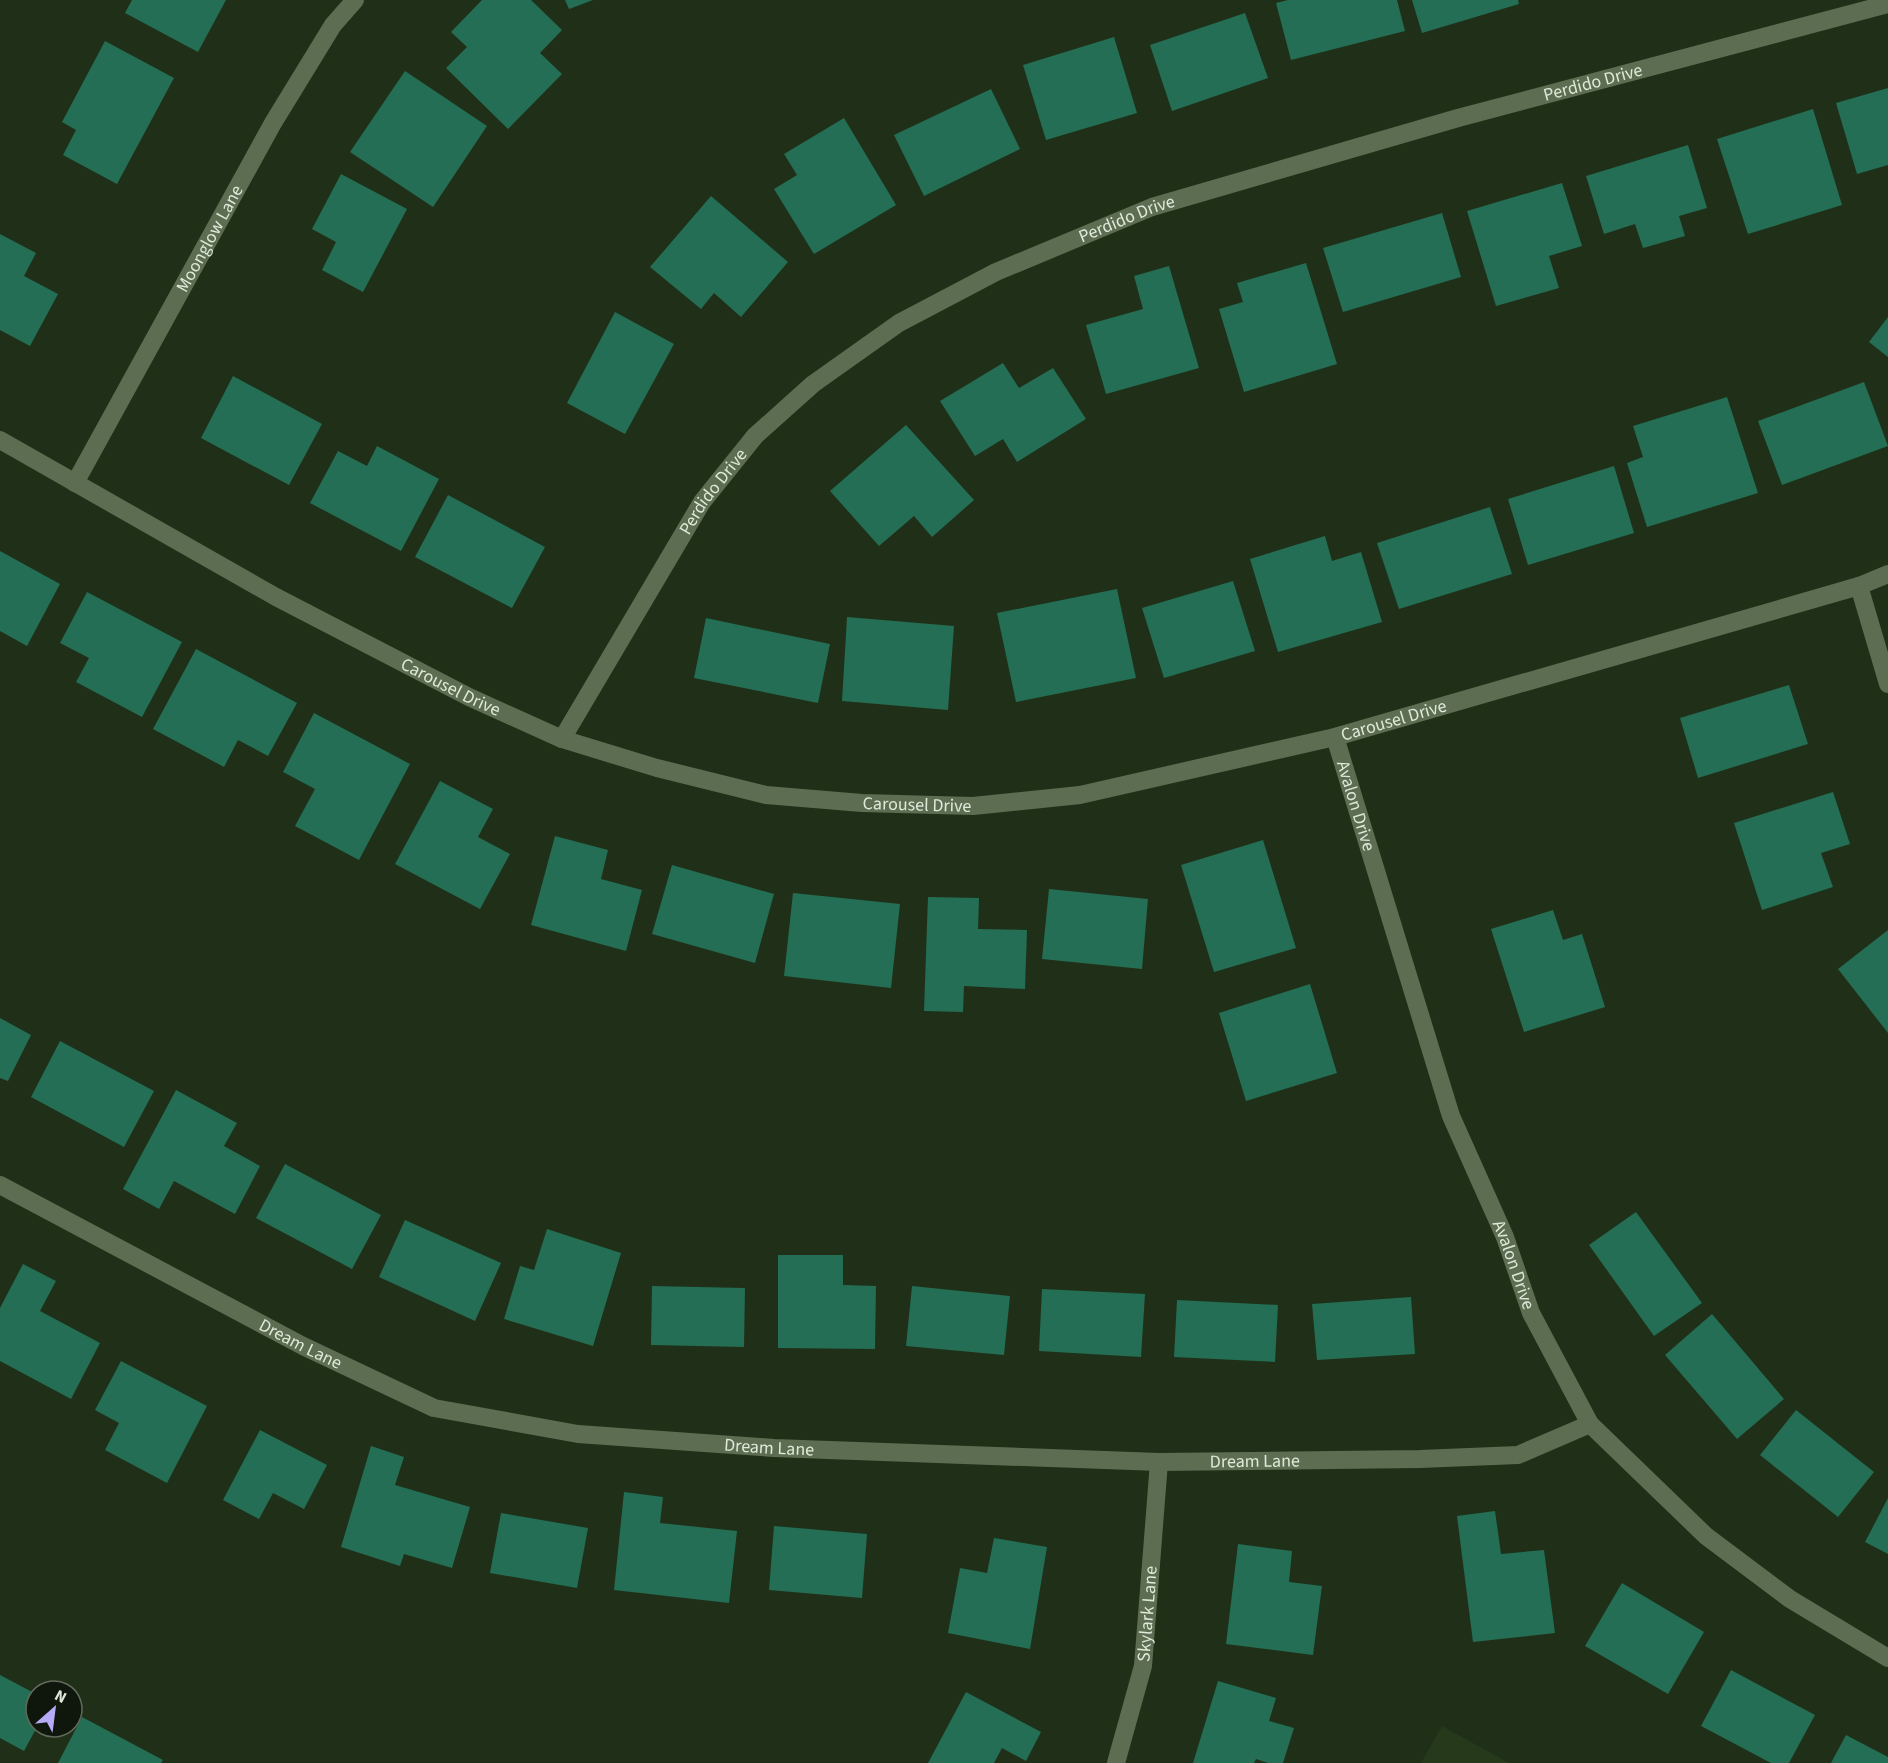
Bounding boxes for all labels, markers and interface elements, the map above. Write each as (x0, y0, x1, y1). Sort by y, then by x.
street label: Perdido Drive (1541, 58, 1645, 108)
street label: Moonglow Lane (170, 181, 250, 297)
street label: Perdido Drive (1075, 189, 1178, 249)
street label: Perdido Drive (673, 443, 753, 540)
street label: Carousel Drive (396, 652, 504, 723)
street label: Carousel Drive (1338, 694, 1450, 748)
street label: Avalon Drive (1330, 758, 1381, 854)
street label: Carousel Drive (862, 791, 972, 819)
street label: Avalon Drive (1486, 1216, 1541, 1313)
street label: Dream Lane (254, 1313, 346, 1376)
street label: Dream Lane (723, 1432, 815, 1462)
street label: Dream Lane (1210, 1448, 1300, 1474)
street label: Skylark Lane (1131, 1565, 1164, 1663)
north arrow (24, 1679, 84, 1739)
text: N (51, 1684, 70, 1709)

